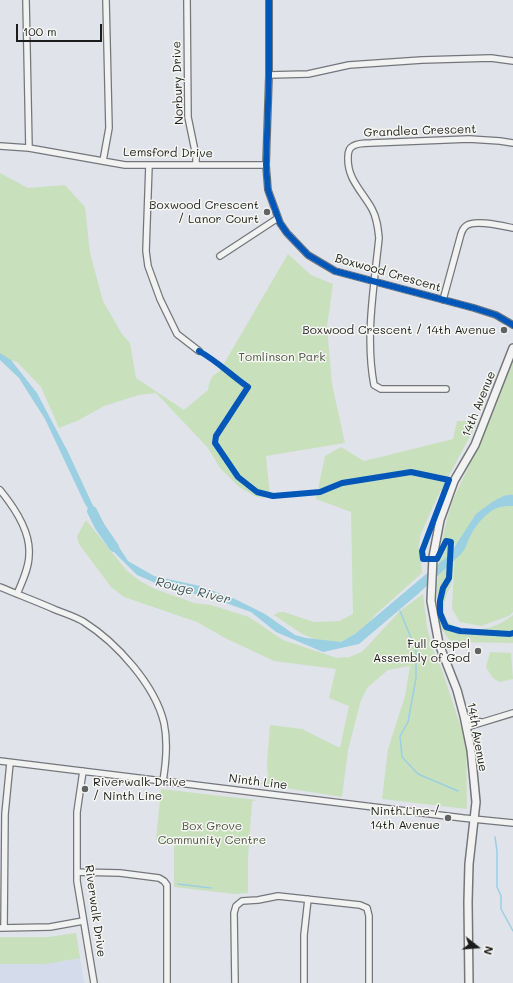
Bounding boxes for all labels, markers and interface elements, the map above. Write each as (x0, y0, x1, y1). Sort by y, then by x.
scale bar (18, 16, 104, 42)
text: 100 m (23, 23, 57, 39)
street label: Norbury Drive (169, 41, 187, 125)
street label: Grandlea Crescent (363, 122, 477, 140)
street label: Lemsford Drive (123, 145, 213, 161)
place label: Boxwood Crescent / Lanor Court (149, 198, 259, 226)
marker: Boxwood Crescent / Lanor Court (262, 207, 272, 217)
street label: Boxwood Crescent (333, 251, 443, 295)
place label: Boxwood Crescent / 14th Avenue (302, 323, 496, 337)
marker: Boxwood Crescent / 14th Avenue (499, 325, 509, 335)
park label: Tomlinson Park (238, 350, 326, 364)
street label: 14th Avenue (459, 369, 499, 439)
water label: Rouge River (154, 574, 232, 608)
place label: Full Gospel Assembly of God (373, 637, 470, 665)
marker: Full Gospel Assembly of God (473, 646, 483, 656)
street label: 14th Avenue (464, 701, 490, 773)
street label: Ninth Line (228, 771, 288, 793)
place label: Riverwalk Drive / Ninth Line (93, 775, 186, 803)
marker: Riverwalk Drive / Ninth Line (80, 784, 90, 794)
place label: Ninth Line / 14th Avenue (370, 804, 440, 832)
marker: Ninth Line / 14th Avenue (443, 813, 453, 823)
park label: Box Grove Community Centre (158, 819, 266, 847)
street label: Riverwalk Drive (81, 864, 109, 958)
north arrow (457, 927, 497, 967)
text: N (481, 944, 497, 957)

